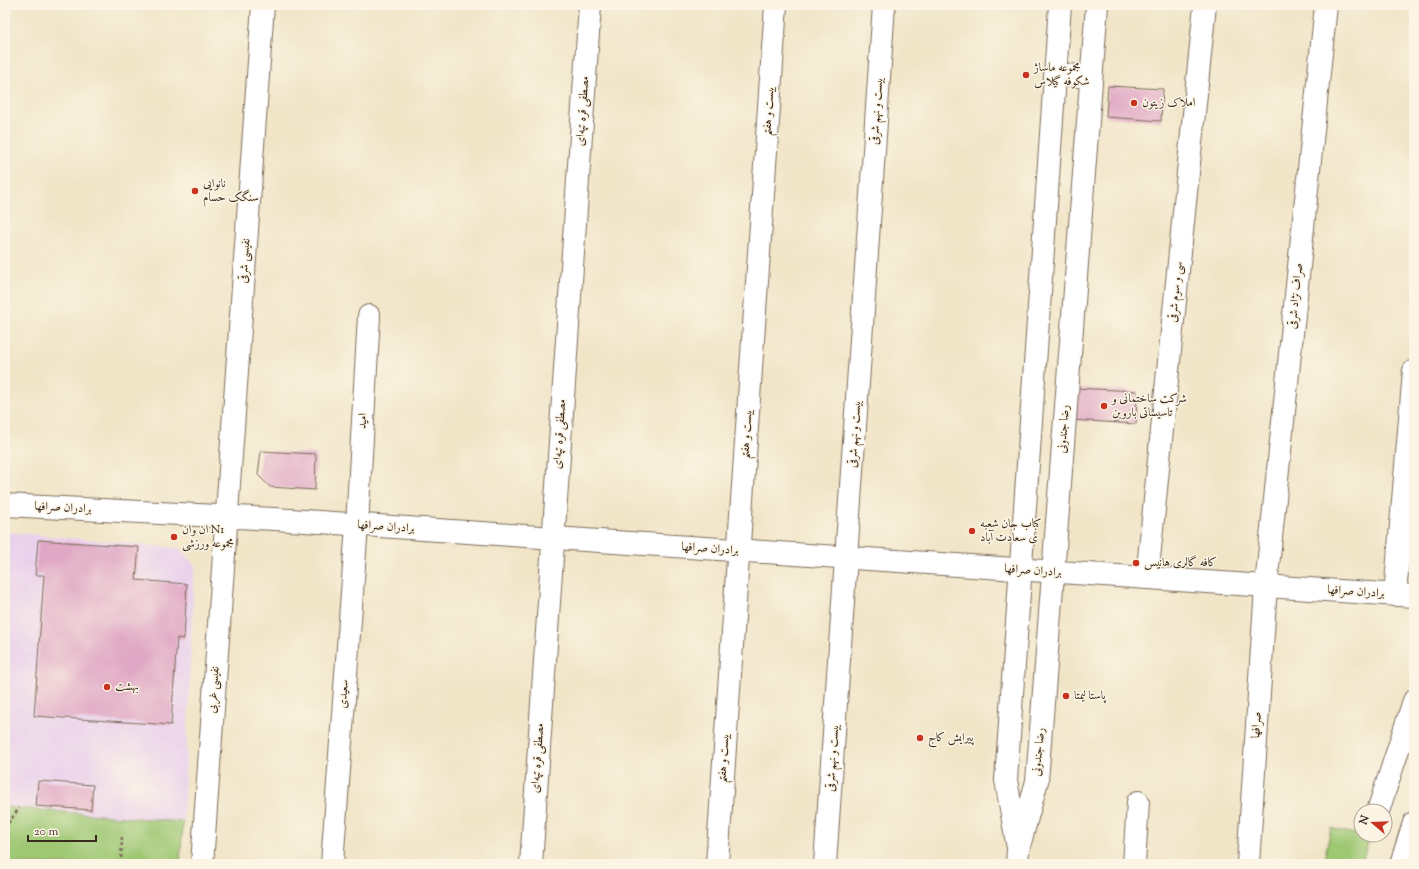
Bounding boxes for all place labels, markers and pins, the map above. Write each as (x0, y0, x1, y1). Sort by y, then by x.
place label: مجموعه ماساژ شکوفه گیلاس (1033, 59, 1090, 91)
marker: مجموعه ماساژ شکوفه گیلاس (1021, 70, 1031, 80)
place label: املاک زیتون (1142, 94, 1196, 112)
marker: املاک زیتون (1129, 98, 1139, 108)
place label: نانوایی سنگک حسام (203, 175, 259, 208)
marker: نانوایی سنگک حسام (190, 186, 200, 196)
place label: شرکت ساختمانی و تاسیساتی باروبن (1110, 390, 1187, 422)
marker: شرکت ساختمانی و تاسیساتی باروبن (1099, 401, 1109, 411)
place label: کباب جان شعبه ی سعادت آباد (980, 515, 1041, 547)
place label: ان وان N1 مجموعه ورزشی (182, 521, 234, 553)
marker: کباب جان شعبه ی سعادت آباد (967, 526, 977, 536)
marker: ان وان N1 مجموعه ورزشی (169, 532, 179, 542)
place label: کافه گالری هانیس (1144, 554, 1217, 572)
marker: کافه گالری هانیس (1131, 558, 1141, 568)
place label: بهشت (115, 678, 139, 696)
marker: بهشت (102, 682, 112, 692)
place label: پاستا لیمتا (1074, 687, 1107, 705)
marker: پاستا لیمتا (1061, 691, 1071, 701)
place label: پیرایش کاج (928, 729, 974, 748)
marker: پیرایش کاج (915, 733, 925, 743)

